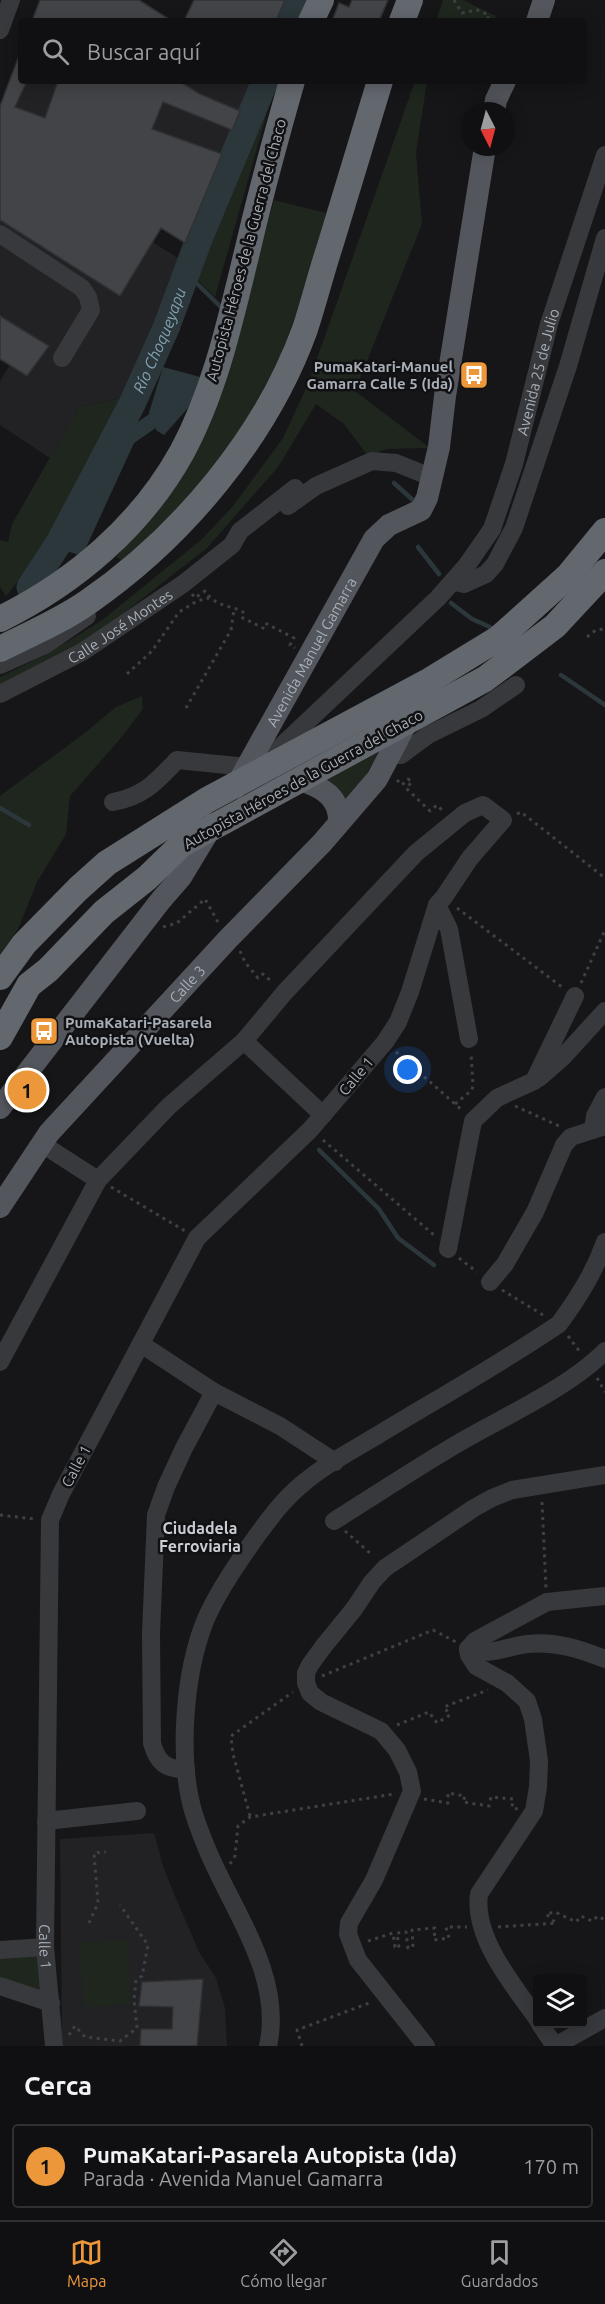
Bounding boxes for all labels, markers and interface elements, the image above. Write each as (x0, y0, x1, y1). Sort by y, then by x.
search box (18, 18, 587, 84)
icon: search (39, 35, 72, 68)
text: Buscar aquí (87, 39, 200, 64)
north arrow (461, 102, 515, 156)
street label: Autopista Héroes de la Guerra del Chaco (203, 117, 289, 383)
water label: Río Choqueyapu (129, 285, 189, 396)
street label: Avenida 25 de Julio (513, 306, 562, 437)
place label: PumaKatari-Manuel Gamarra Calle 5 (Ida) (307, 358, 453, 392)
bus stop icon: PumaKatari-Manuel Gamarra Calle 5 (Ida) (458, 359, 490, 391)
street label: Avenida Manuel Gamarra (263, 574, 359, 729)
street label: Calle José Montes (65, 585, 175, 666)
street label: Autopista Héroes de la Guerra del Chaco (180, 706, 426, 852)
street label: Calle 3 (165, 961, 208, 1006)
place label: PumaKatari-Pasarela Autopista (Vuelta) (65, 1014, 212, 1048)
bus stop icon: PumaKatari-Pasarela Autopista (Vuelta) (28, 1015, 60, 1047)
street label: Calle 1 (335, 1053, 377, 1099)
your location (393, 1055, 422, 1084)
pin: 1 (8, 1068, 46, 1112)
street label: Calle 1 (58, 1442, 94, 1490)
district label: Ciudadela Ferroviaria (159, 1519, 241, 1555)
street label: Calle 1 (36, 1924, 55, 1970)
map controls (533, 1974, 587, 2028)
button: layers (533, 1974, 587, 2028)
text: Cerca (24, 2071, 92, 2100)
text: PumaKatari-Pasarela Autopista (Ida) (83, 2142, 457, 2167)
text: 1 (40, 2155, 51, 2178)
text: 170 m (523, 2155, 579, 2178)
text: Parada · Avenida Manuel Gamarra (83, 2167, 383, 2190)
tab: Mapa (67, 2236, 107, 2290)
tab: Cómo llegar (240, 2236, 327, 2290)
tab: Guardados (461, 2236, 538, 2290)

